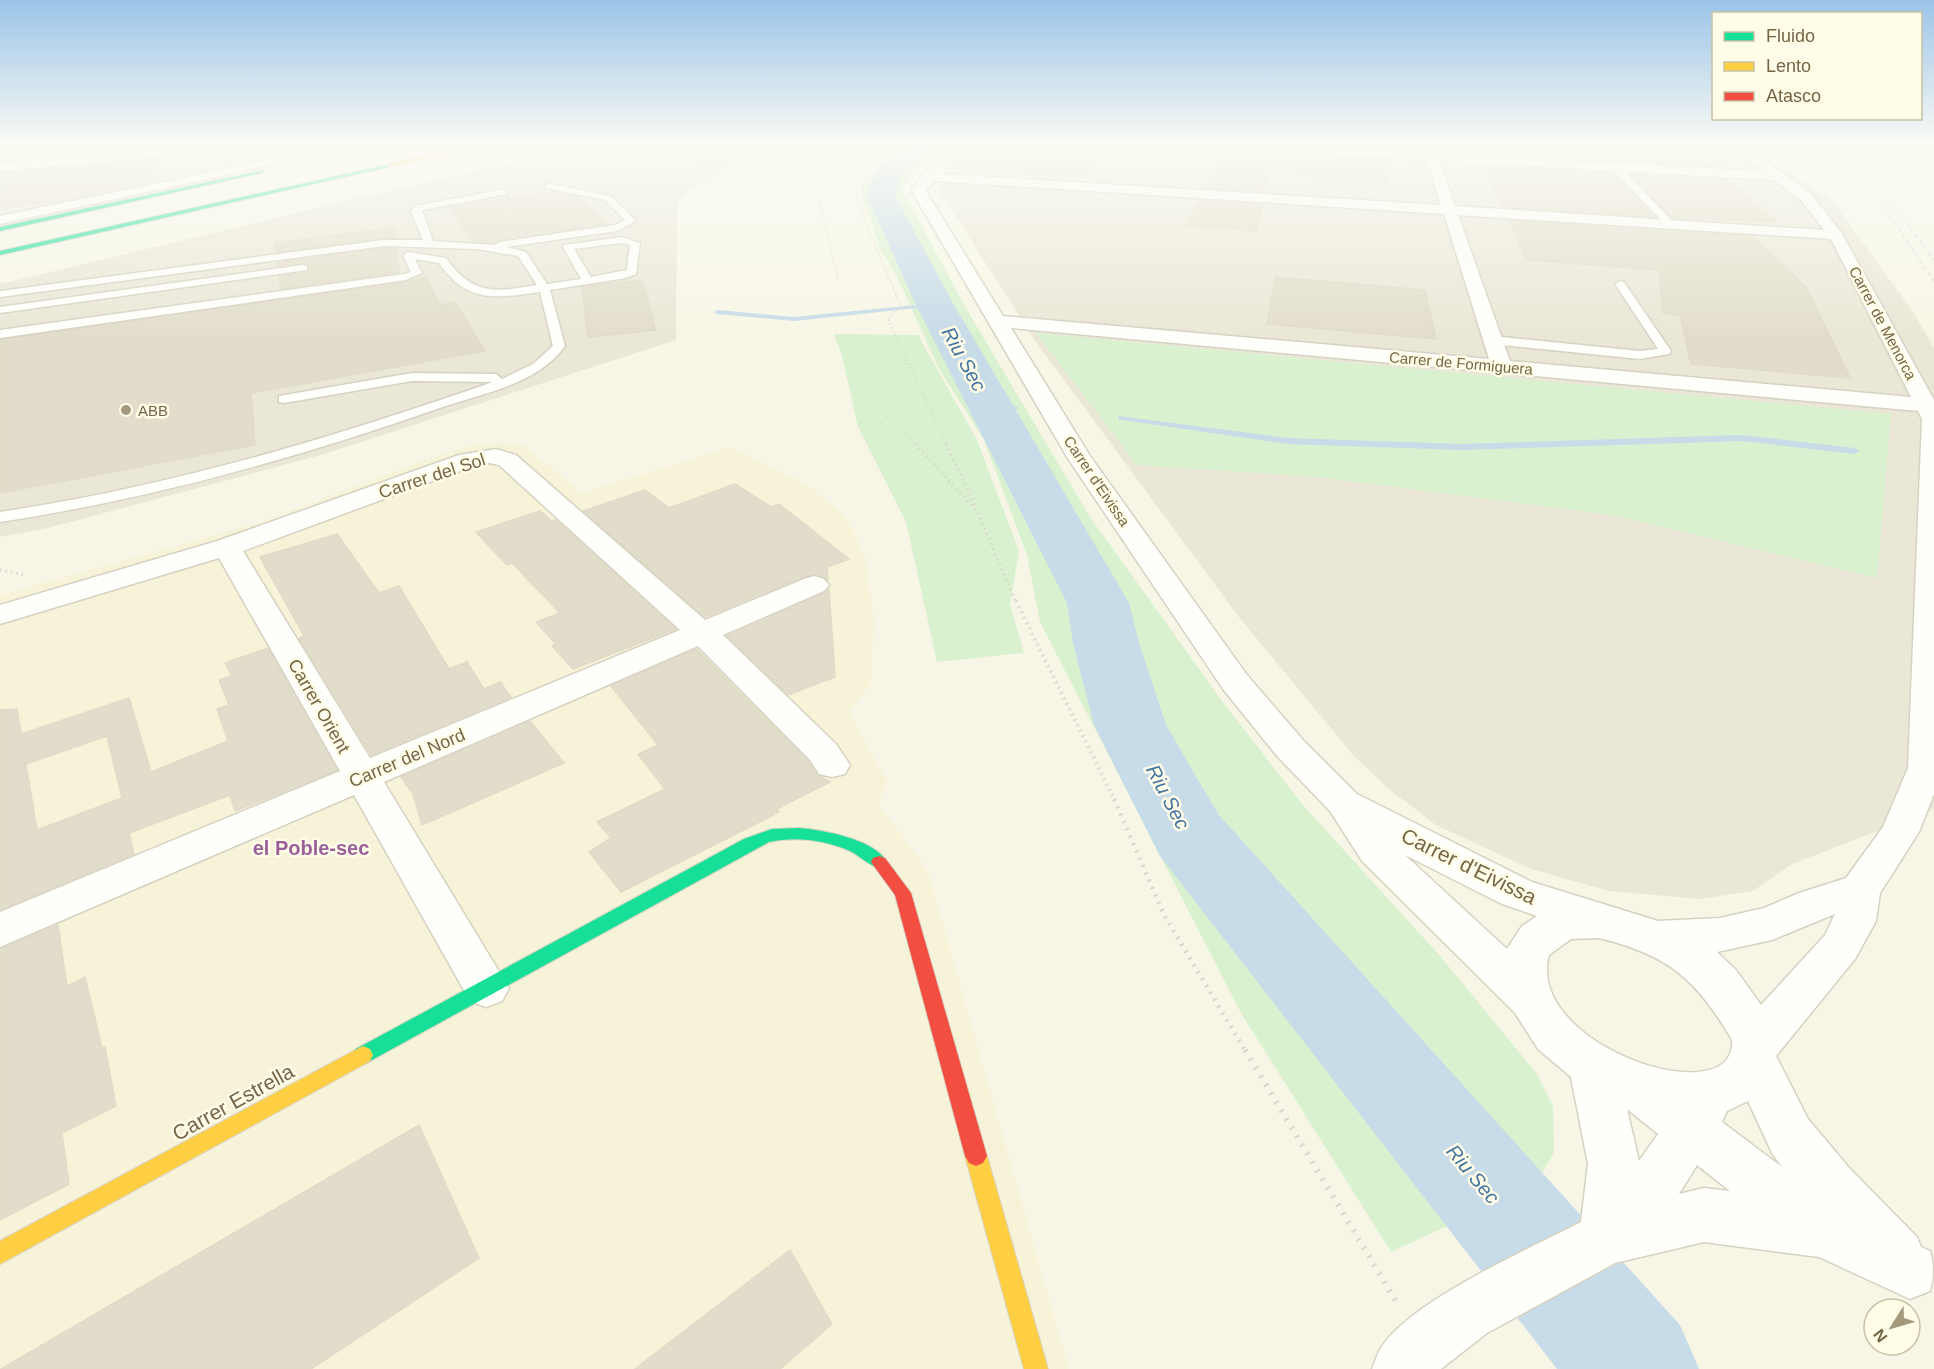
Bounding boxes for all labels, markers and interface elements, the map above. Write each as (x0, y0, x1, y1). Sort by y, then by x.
legend (1712, 12, 1922, 120)
text: Fluido (1766, 26, 1815, 46)
text: Lento (1766, 56, 1811, 76)
text: Atasco (1766, 86, 1821, 106)
street label: Carrer de Menorca (1846, 263, 1920, 383)
water label: Riu Sec (937, 323, 991, 395)
street label: Carrer de Formiguera (1388, 348, 1534, 378)
place label: ABB (138, 402, 168, 419)
marker: ABB (119, 403, 133, 417)
street label: Carrer d'Eivissa (1060, 433, 1134, 530)
street label: Carrer del Sol (376, 449, 488, 503)
street label: Carrer Orient (284, 656, 354, 756)
street label: Carrer del Nord (346, 725, 468, 791)
water label: Riu Sec (1142, 761, 1194, 833)
street label: Carrer d'Eivissa (1398, 823, 1541, 909)
district label: el Poble-sec (253, 837, 369, 859)
street label: Carrer Estrella (168, 1059, 298, 1145)
water label: Riu Sec (1442, 1140, 1504, 1208)
north arrow (1862, 1297, 1922, 1357)
text: N (1870, 1326, 1891, 1345)

